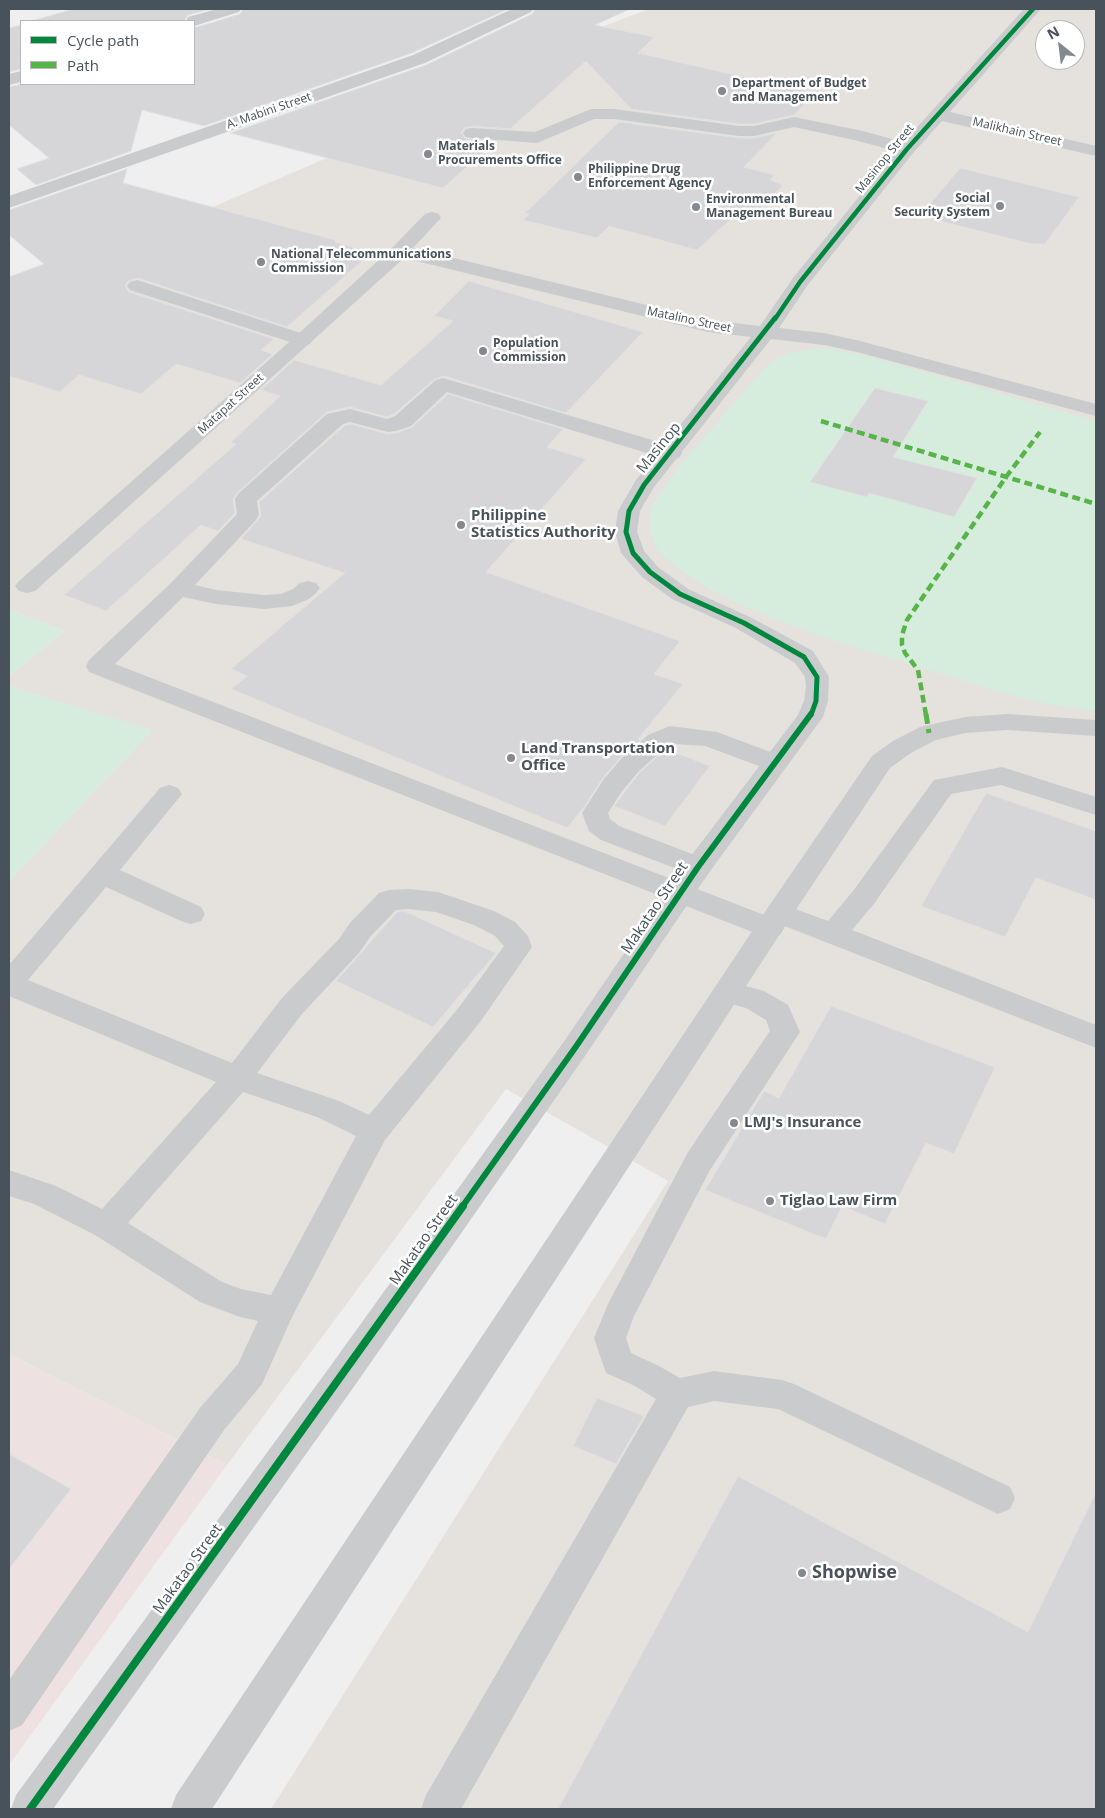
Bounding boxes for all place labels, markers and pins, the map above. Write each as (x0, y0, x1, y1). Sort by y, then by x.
place label: Department of Budget and Management (732, 77, 866, 105)
marker: Department of Budget and Management (716, 85, 728, 97)
place label: Materials Procurements Office (438, 140, 562, 168)
marker: Materials Procurements Office (422, 148, 434, 160)
place label: Philippine Drug Enforcement Agency (588, 163, 712, 191)
marker: Philippine Drug Enforcement Agency (572, 171, 584, 183)
place label: Social Security System (894, 192, 990, 220)
place label: Environmental Management Bureau (706, 193, 832, 221)
marker: Social Security System (994, 200, 1006, 212)
marker: Environmental Management Bureau (690, 201, 702, 213)
place label: National Telecommunications Commission (271, 248, 451, 276)
marker: National Telecommunications Commission (255, 256, 267, 268)
place label: Population Commission (493, 337, 566, 365)
marker: Population Commission (477, 345, 489, 357)
place label: Philippine Statistics Authority (471, 507, 616, 542)
marker: Philippine Statistics Authority (455, 519, 467, 531)
place label: Land Transportation Office (521, 740, 675, 775)
marker: Land Transportation Office (505, 752, 517, 764)
place label: LMJ's Insurance (744, 1114, 861, 1132)
marker: LMJ's Insurance (728, 1117, 740, 1129)
place label: Tiglao Law Firm (780, 1192, 897, 1210)
marker: Tiglao Law Firm (764, 1195, 776, 1207)
place label: Shopwise (812, 1562, 897, 1584)
marker: Shopwise (796, 1567, 808, 1579)

